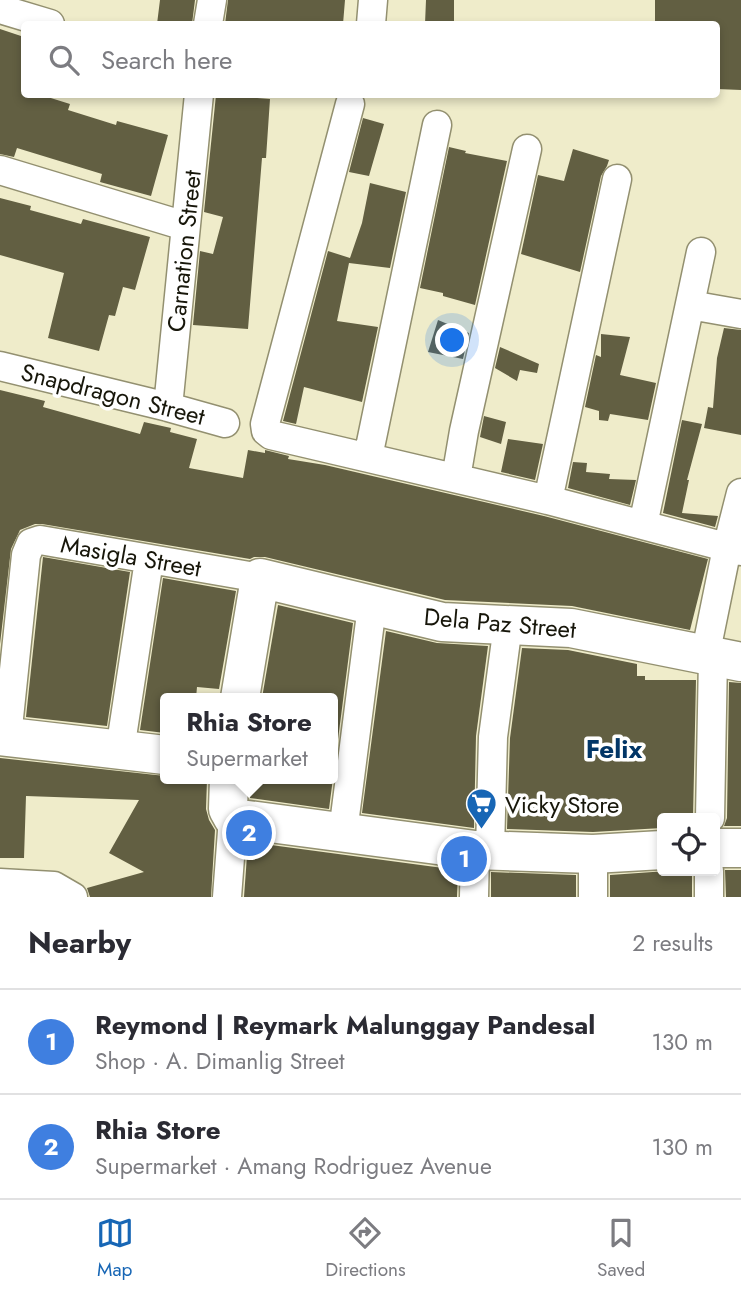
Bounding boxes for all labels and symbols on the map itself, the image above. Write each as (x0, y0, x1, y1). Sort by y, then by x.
street label: Carnation Street (158, 168, 210, 334)
your location (435, 323, 469, 357)
street label: Snapdragon Street (17, 354, 209, 434)
street label: Masigla Street (58, 526, 204, 586)
street label: Dela Paz Street (423, 599, 578, 647)
district label: Felix (586, 730, 642, 768)
supermarket icon: Vicky Store (465, 787, 499, 831)
place label: Vicky Store (505, 787, 619, 822)
pin: 2 (226, 807, 272, 859)
pin: 1 (441, 833, 487, 885)

